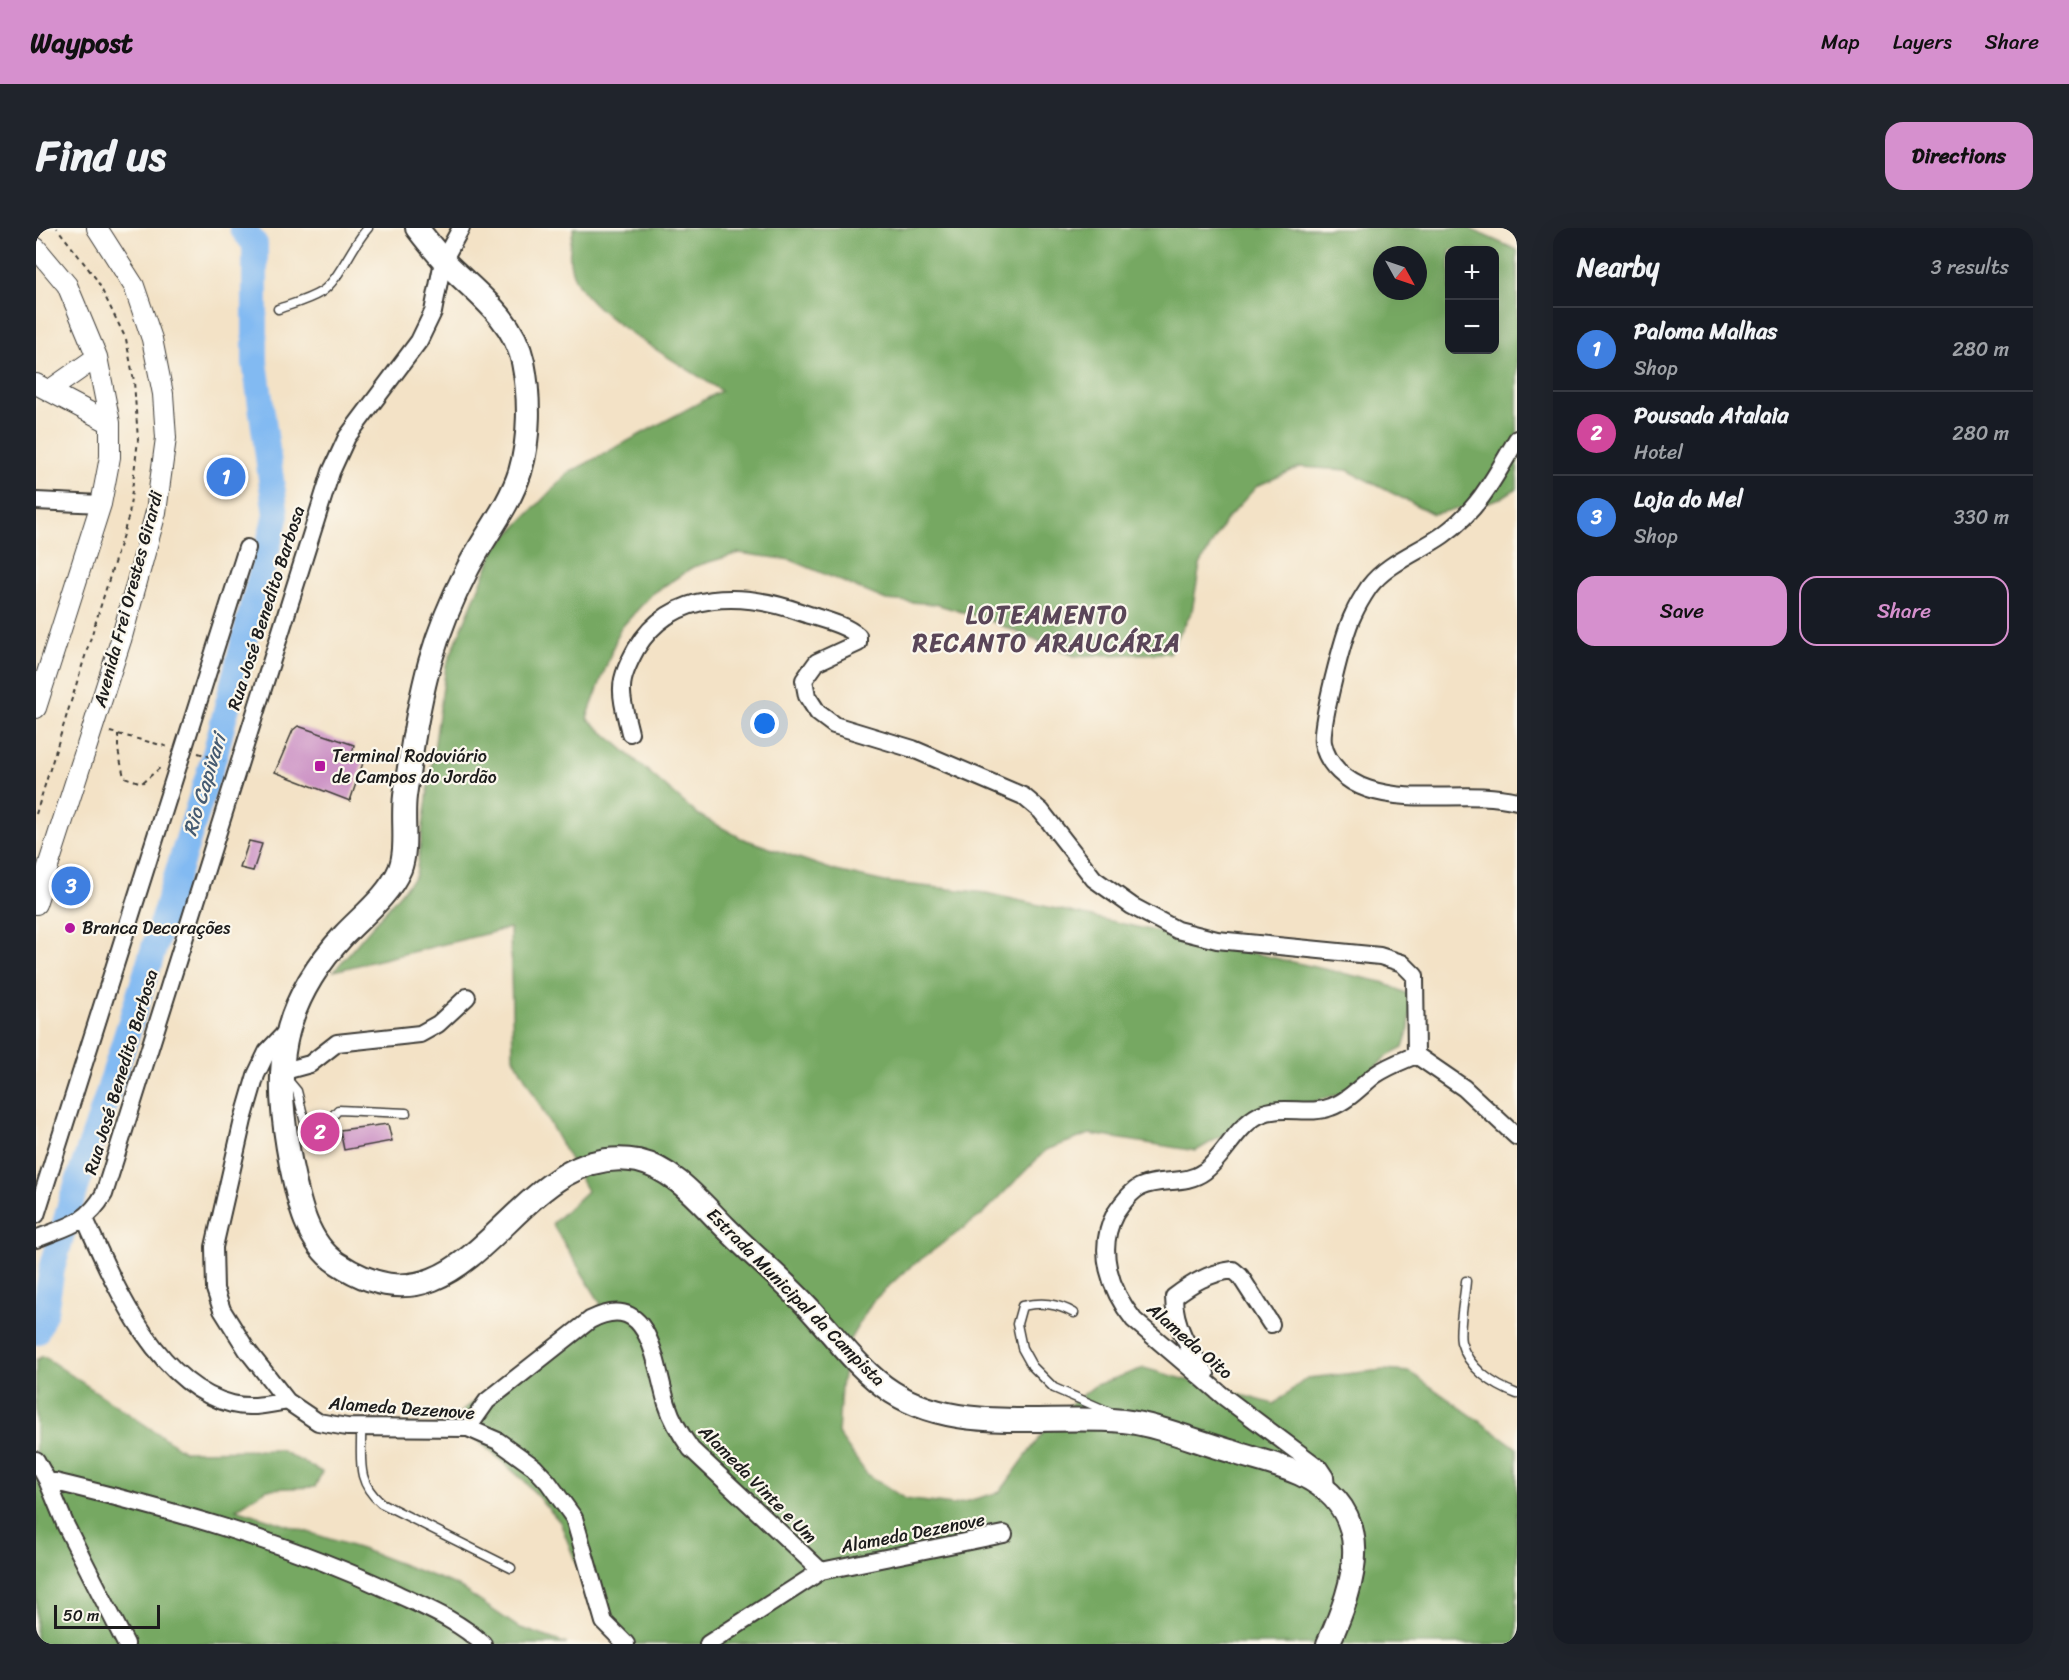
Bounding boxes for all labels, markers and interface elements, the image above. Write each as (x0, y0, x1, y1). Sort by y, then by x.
text: Waypost (30, 18, 133, 67)
text: Map (1821, 23, 1860, 61)
text: Layers (1893, 23, 1952, 61)
text: Share (1985, 23, 2039, 61)
text: Find us (36, 119, 166, 193)
button: Directions (1885, 122, 2033, 190)
text: Nearby (1577, 244, 1659, 290)
north arrow (1373, 246, 1427, 300)
map controls (1445, 246, 1499, 354)
button: + (1445, 246, 1499, 300)
text: 3 results (1931, 250, 2009, 285)
button: − (1445, 300, 1499, 354)
text: Paloma Malhas (1634, 312, 1777, 351)
text: 1 (1592, 332, 1601, 367)
text: 280 m (1952, 332, 2009, 367)
text: Shop (1634, 351, 1678, 386)
text: Pousada Atalaia (1634, 396, 1789, 435)
text: 2 (1591, 416, 1602, 451)
text: 280 m (1952, 416, 2009, 451)
text: Hotel (1634, 435, 1683, 470)
pin: 1 (206, 454, 246, 500)
text: Loja do Mel (1634, 480, 1743, 519)
street label: Avenida Frei Orestes Girardi (83, 486, 173, 712)
text: 3 (1591, 500, 1602, 535)
text: 330 m (1954, 500, 2009, 535)
street label: Rua José Benedito Barbosa (218, 502, 314, 714)
text: Shop (1634, 519, 1678, 554)
button: Save (1577, 576, 1787, 646)
button: Share (1799, 576, 2009, 646)
district label: LOTEAMENTO RECANTO ARAUCÁRIA (912, 594, 1181, 664)
your location (750, 709, 779, 738)
water label: Rio Capivari (172, 727, 238, 840)
place label: Terminal Rodoviário de Campos do Jordão (332, 740, 497, 793)
marker: Terminal Rodoviário de Campos do Jordão (313, 759, 327, 773)
pin: 3 (51, 864, 90, 908)
place label: Branca Decorações (82, 912, 231, 944)
marker: Branca Decorações (63, 921, 77, 935)
street label: Rua José Benedito Barbosa (75, 965, 167, 1179)
pin: 2 (300, 1110, 340, 1154)
street label: Estrada Municipal da Campista (699, 1200, 893, 1394)
street label: Alameda Oito (1139, 1294, 1240, 1388)
street label: Alameda Dezenove (327, 1387, 476, 1429)
street label: Alameda Vinte e Um (690, 1416, 825, 1551)
street label: Alameda Dezenove (837, 1503, 988, 1563)
text: 50 m (63, 1601, 99, 1630)
scale bar (54, 1602, 160, 1630)

